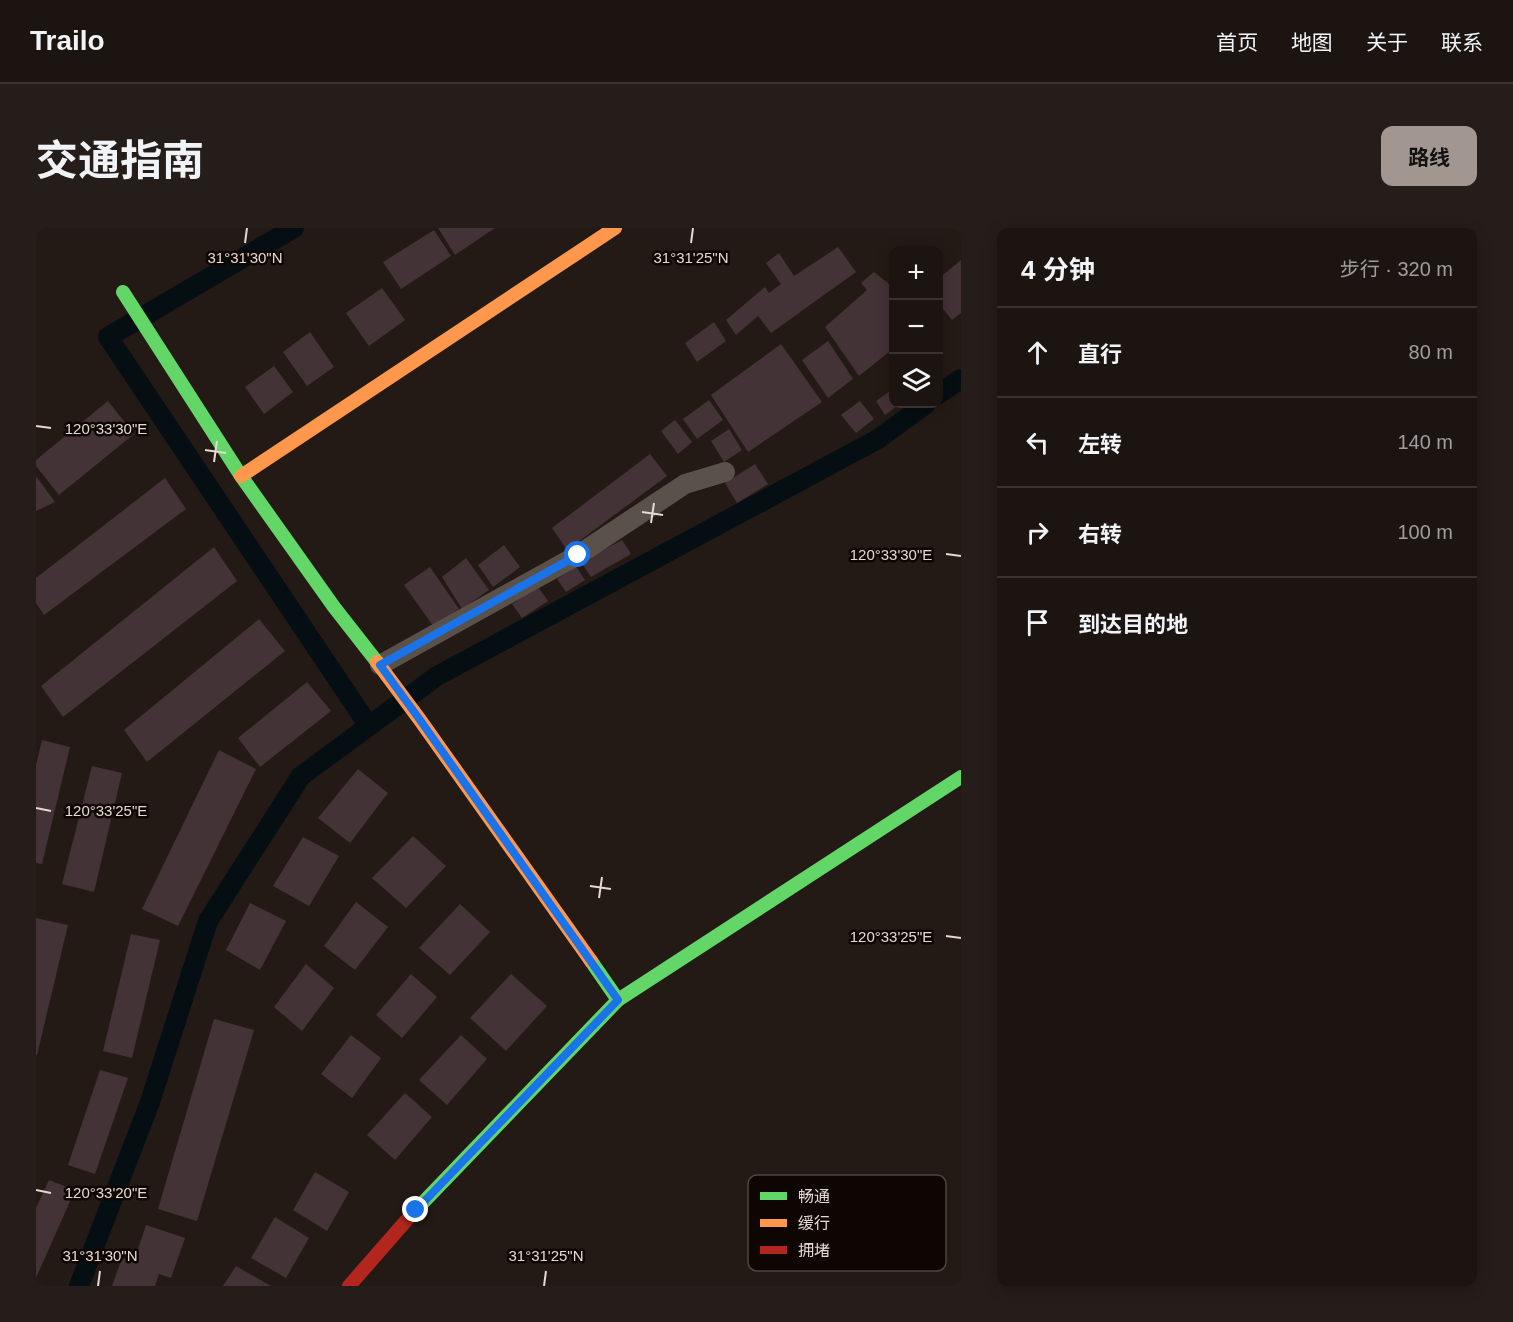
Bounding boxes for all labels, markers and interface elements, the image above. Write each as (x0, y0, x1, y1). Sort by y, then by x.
text: Trailo (30, 25, 105, 56)
text: 首页 (1216, 31, 1258, 54)
text: 地图 (1291, 31, 1333, 54)
text: 关于 (1366, 31, 1408, 54)
text: 联系 (1441, 31, 1483, 54)
button: 路线 (1381, 126, 1477, 186)
text: 交通指南 (36, 137, 204, 184)
map controls (889, 246, 943, 408)
button: + (889, 246, 943, 300)
text: 31°31'30"N (207, 249, 283, 266)
text: 31°31'25"N (653, 249, 729, 266)
text: 4 分钟 (1021, 255, 1095, 285)
text: 步行 · 320 m (1340, 258, 1453, 280)
button: − (889, 300, 943, 354)
icon: ahead (1021, 336, 1054, 369)
text: 80 m (1409, 341, 1453, 363)
text: 直行 (1078, 342, 1122, 367)
button: layers (889, 354, 943, 408)
text: 120°33'30"E (65, 420, 147, 437)
icon: left (1021, 426, 1054, 459)
text: 140 m (1397, 431, 1453, 453)
text: 左转 (1078, 432, 1122, 457)
icon: right (1021, 516, 1054, 549)
text: 100 m (1397, 521, 1453, 543)
text: 右转 (1078, 522, 1122, 547)
route start (564, 541, 590, 567)
text: 120°33'30"E (850, 546, 932, 563)
icon: arrive (1021, 606, 1054, 639)
text: 到达目的地 (1078, 612, 1188, 637)
text: 120°33'25"E (65, 802, 147, 819)
text: 120°33'25"E (850, 928, 932, 945)
legend (748, 1175, 946, 1271)
text: 120°33'20"E (65, 1184, 147, 1201)
text: 畅通 (798, 1188, 830, 1205)
route end (402, 1196, 428, 1222)
text: 缓行 (798, 1215, 830, 1232)
text: 拥堵 (798, 1242, 830, 1259)
text: 31°31'30"N (62, 1247, 138, 1264)
text: 31°31'25"N (508, 1247, 584, 1264)

